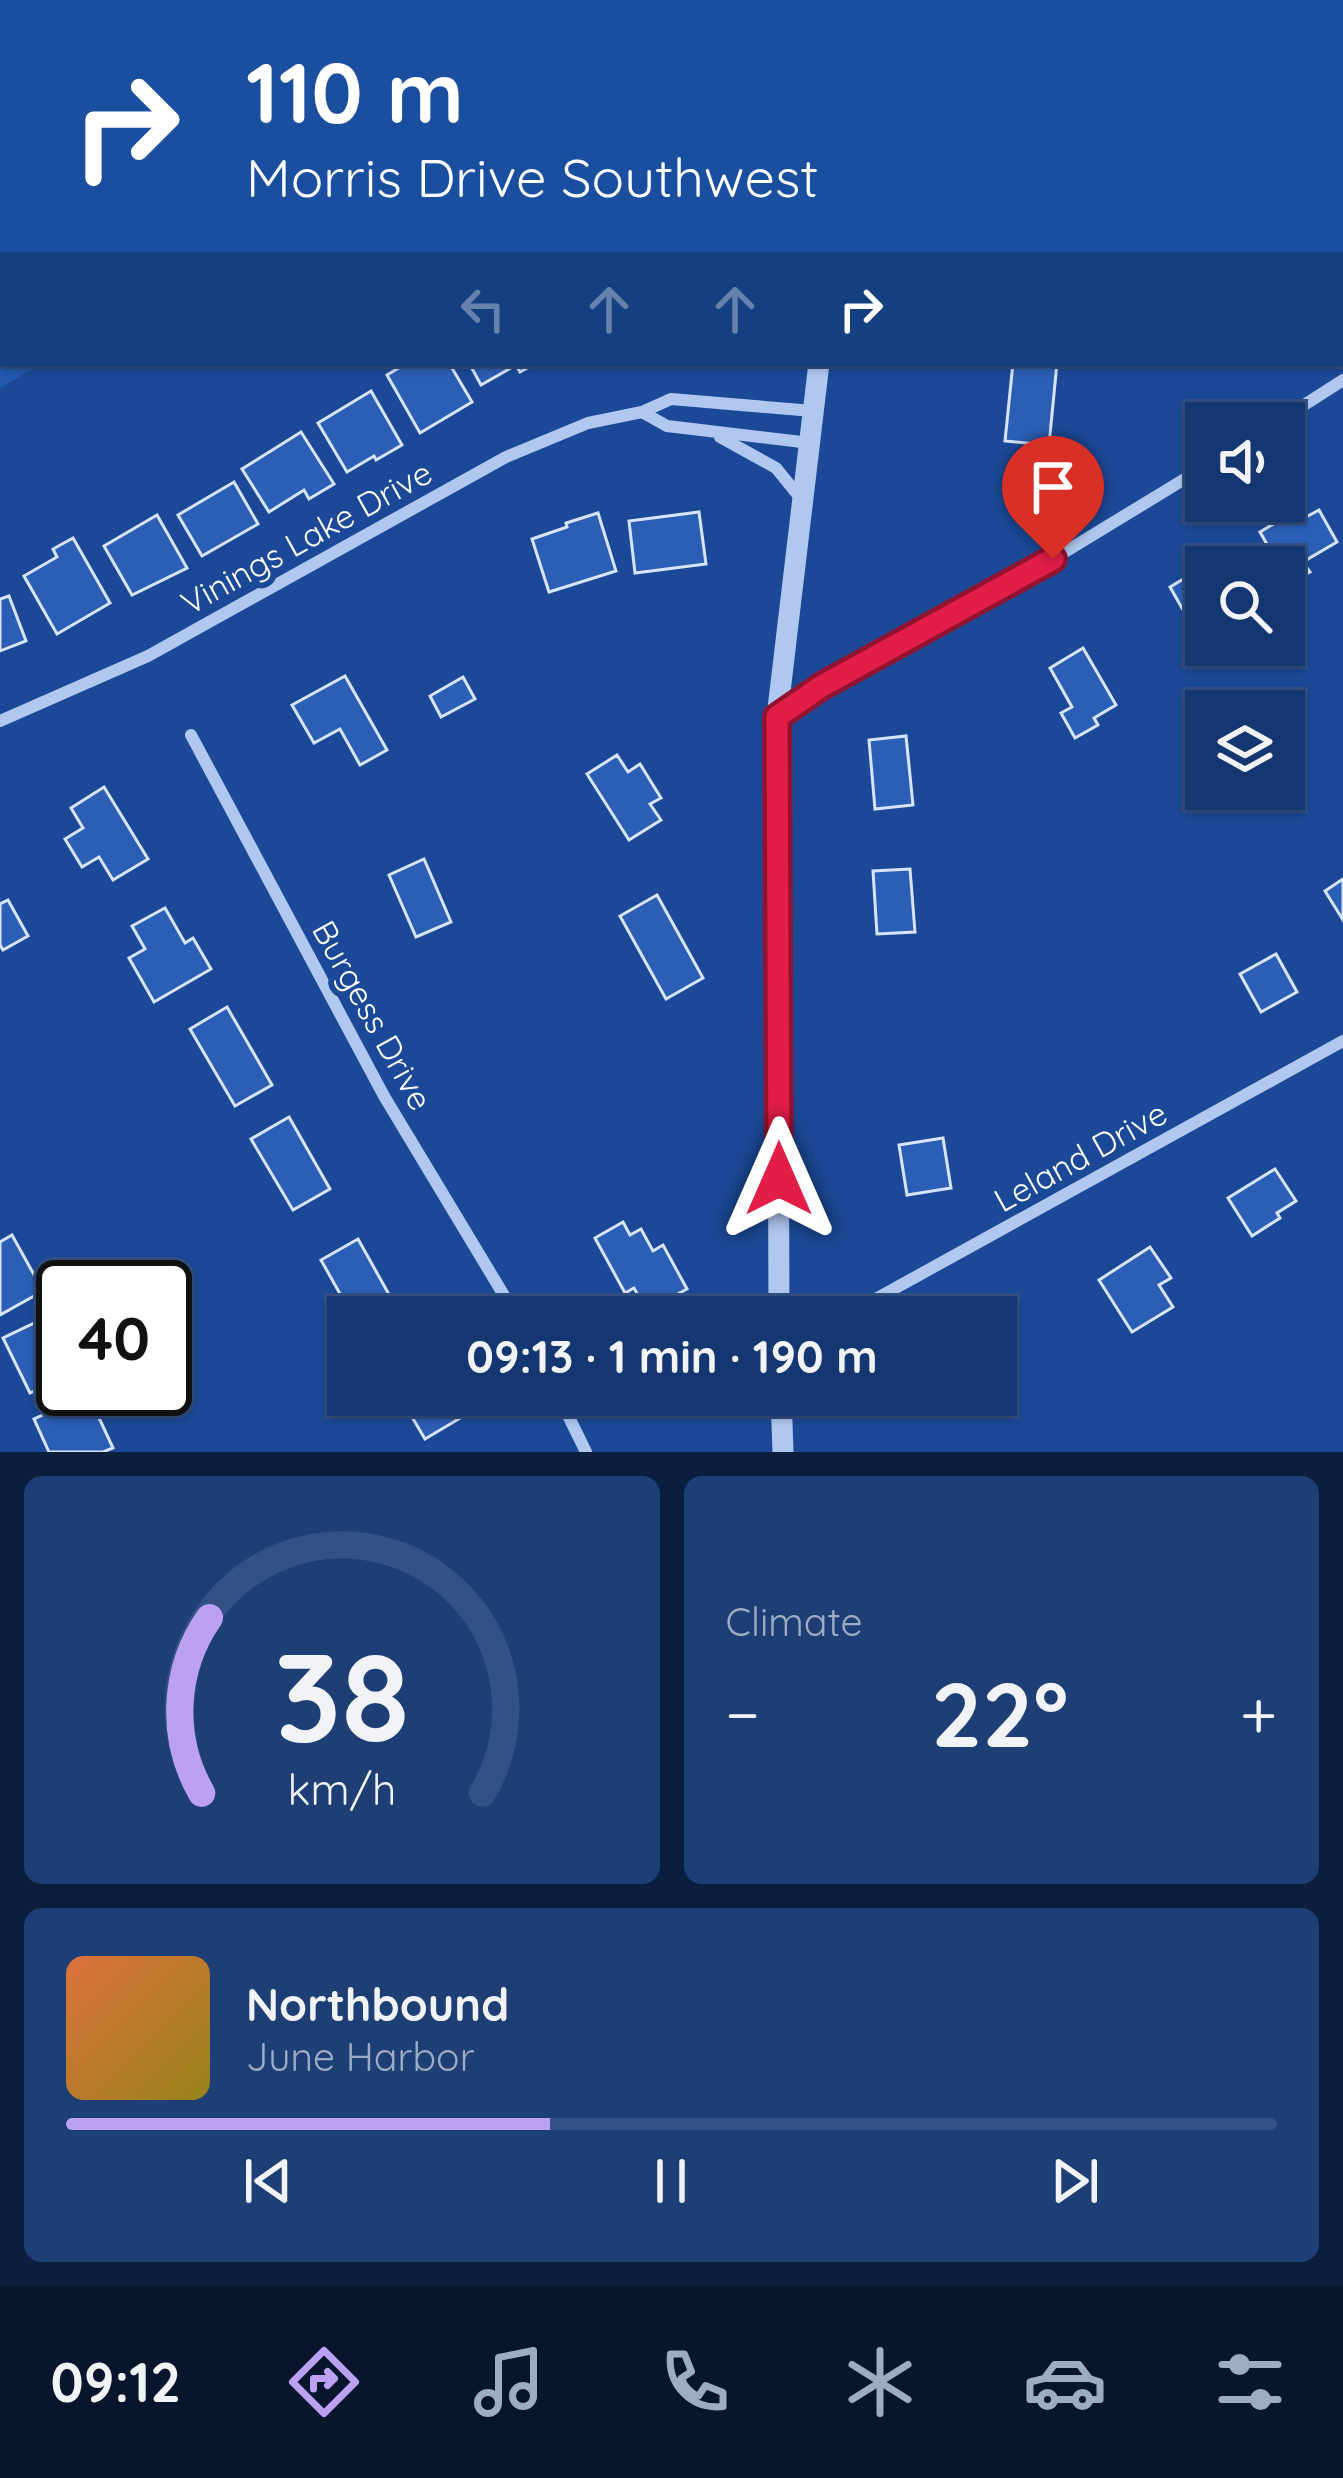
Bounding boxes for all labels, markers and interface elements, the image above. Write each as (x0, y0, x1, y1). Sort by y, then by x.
text: 110 m (246, 39, 464, 144)
icon: right (48, 48, 204, 204)
text: Morris Drive Southwest (246, 143, 819, 211)
icon: left (450, 276, 516, 342)
icon: ahead (576, 276, 642, 342)
icon: ahead (702, 276, 768, 342)
icon: right (828, 276, 894, 342)
map controls (1185, 402, 1305, 810)
button: sound (1185, 402, 1305, 522)
pin (1002, 436, 1104, 559)
street label: Vinings Lake Drive (173, 451, 439, 623)
icon: arrive (1020, 454, 1086, 520)
button: search (1185, 546, 1305, 666)
button: layers (1185, 690, 1305, 810)
street label: Burgess Drive (304, 913, 442, 1117)
street label: Leland Drive (986, 1092, 1174, 1220)
position arrow (716, 1116, 842, 1242)
speed limit sign: 40 (36, 1260, 192, 1416)
text: 09:13 · 1 min · 190 m (466, 1328, 878, 1384)
text: Climate (726, 1597, 863, 1646)
text: 38 (274, 1617, 409, 1773)
text: 22° (931, 1657, 1069, 1770)
text: − (726, 1672, 760, 1755)
text: + (1240, 1672, 1277, 1755)
text: km/h (287, 1762, 396, 1816)
text: Northbound (246, 1976, 509, 2032)
text: June Harbor (246, 2032, 475, 2081)
icon: previous (235, 2148, 301, 2214)
icon: pause (638, 2148, 704, 2214)
icon: next (1042, 2148, 1108, 2214)
icon: directions (282, 2340, 366, 2424)
icon: music (467, 2340, 551, 2424)
icon: phone (653, 2340, 737, 2424)
icon: climate (838, 2340, 922, 2424)
icon: car (1023, 2340, 1107, 2424)
icon: filters (1208, 2340, 1292, 2424)
text: 09:12 (51, 2348, 181, 2416)

